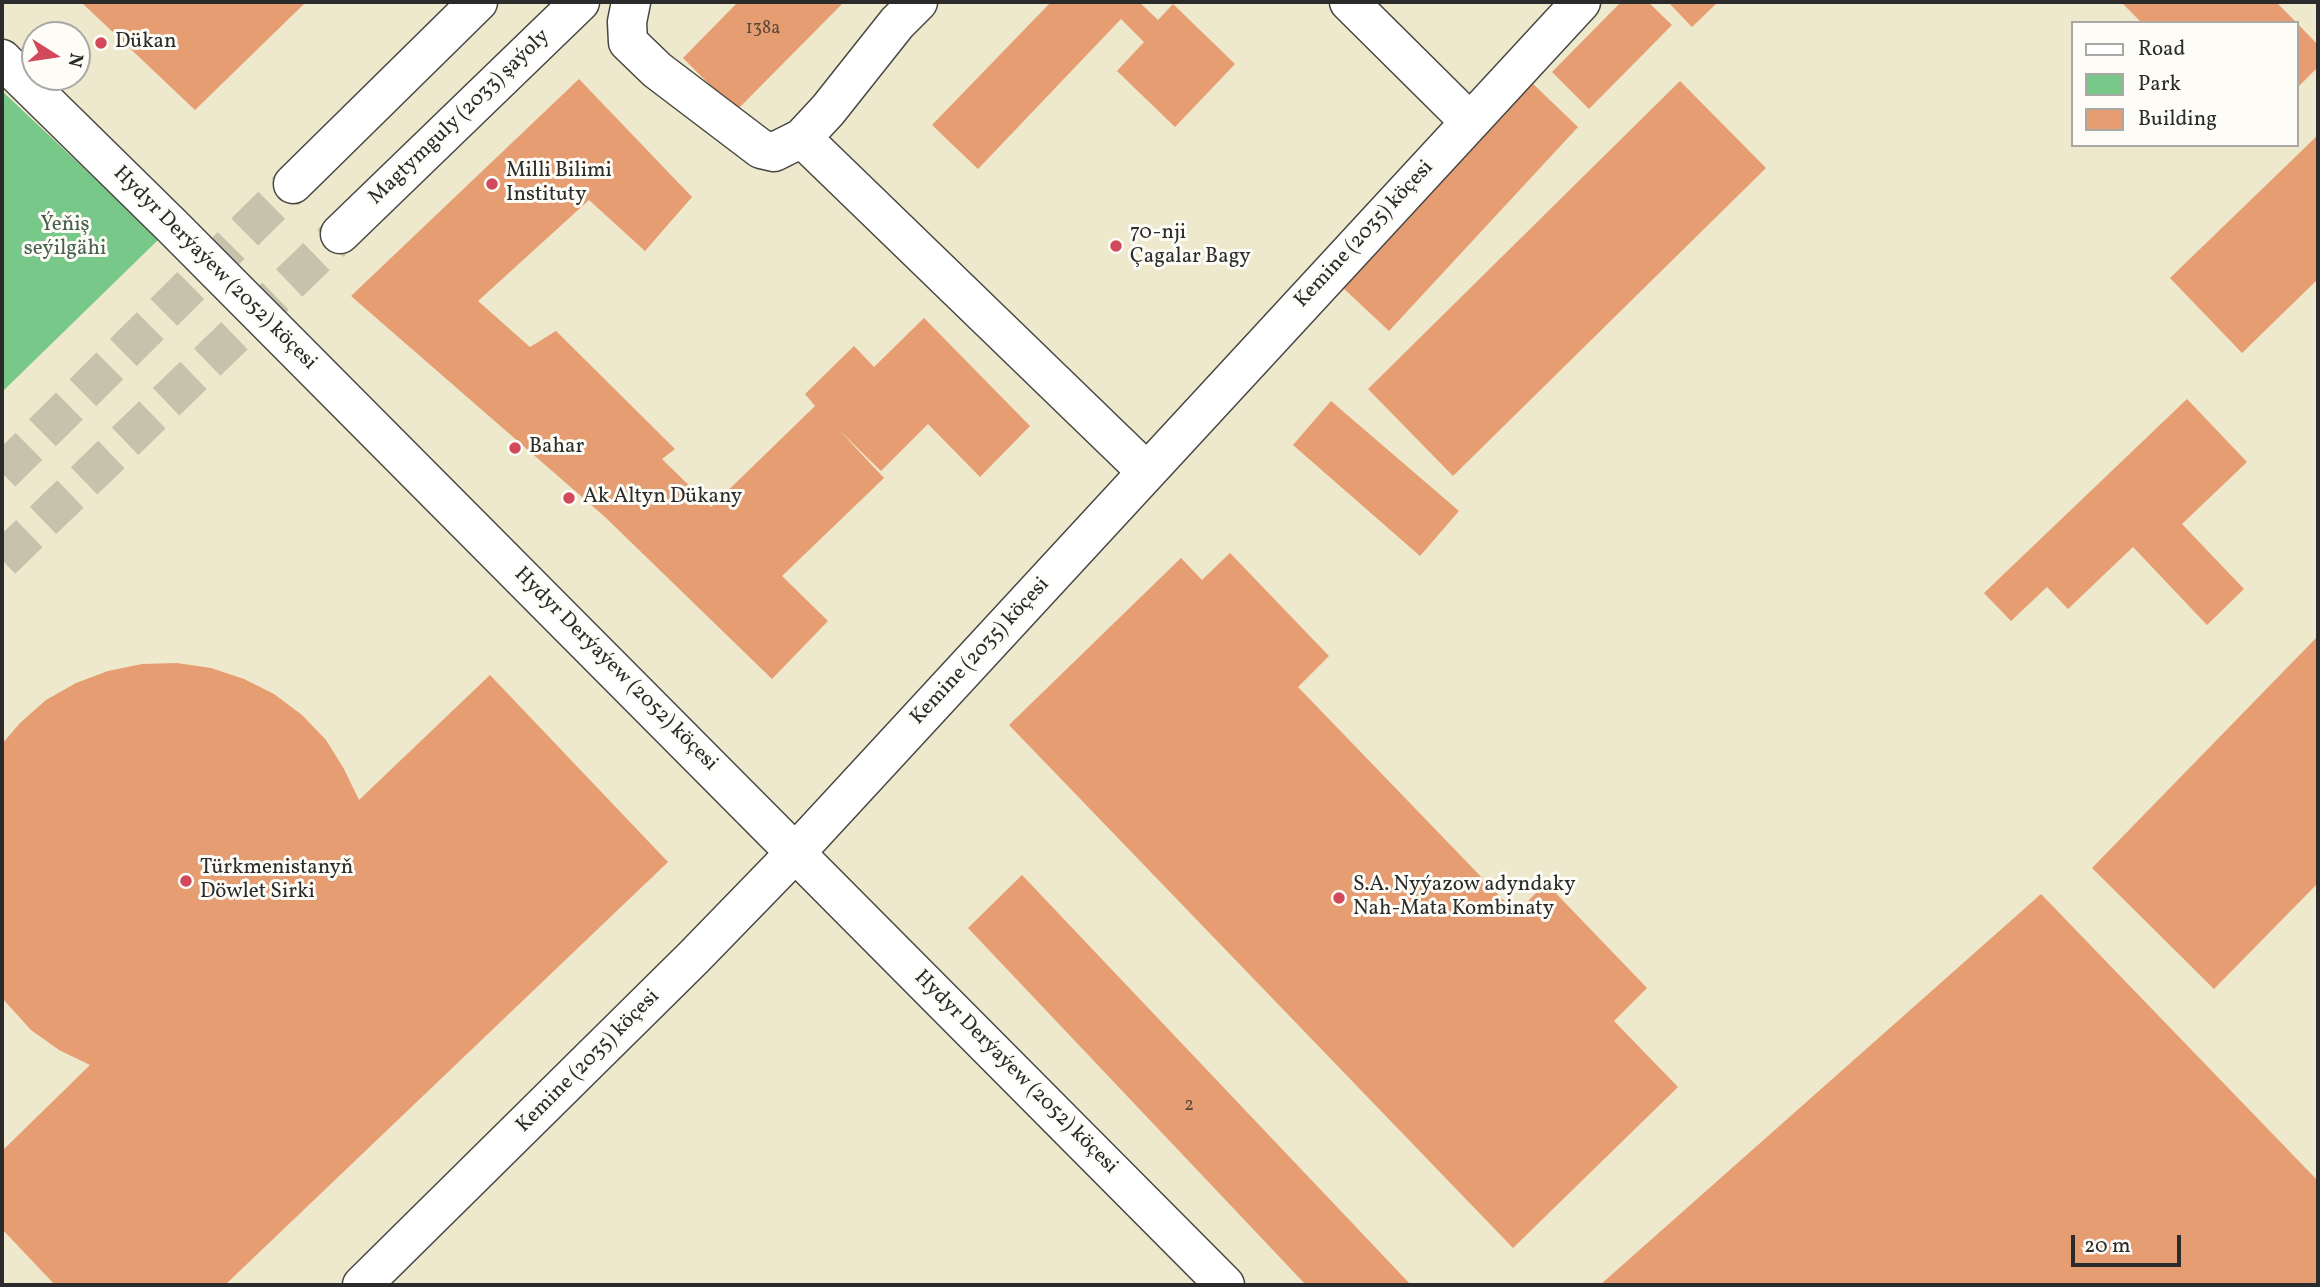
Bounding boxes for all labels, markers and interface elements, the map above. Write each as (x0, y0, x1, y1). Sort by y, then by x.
house number: 138a (746, 19, 780, 41)
north arrow (21, 21, 91, 91)
legend (2072, 21, 2299, 147)
street label: Magtymguly (2033) şaýoly (364, 25, 556, 211)
place label: Dükan (115, 30, 177, 56)
marker: Dükan (93, 35, 109, 51)
text: Road (2138, 35, 2185, 64)
text: N (60, 50, 89, 69)
text: Park (2138, 70, 2181, 99)
text: Building (2138, 105, 2217, 134)
street label: Kemine (2035) köçesi (1290, 156, 1440, 314)
place label: Milli Bilimi Instituty (506, 159, 612, 209)
street label: Hydyr Derýaýew (2052) köçesi (107, 162, 321, 376)
marker: Milli Bilimi Instituty (484, 176, 500, 192)
park label: Ýeňiş seýilgähi (24, 213, 106, 263)
place label: 70-nji Çagalar Bagy (1130, 221, 1251, 271)
marker: 70-nji Çagalar Bagy (1108, 238, 1124, 254)
place label: Bahar (529, 435, 584, 461)
marker: Bahar (507, 440, 523, 456)
place label: Ak Altyn Dükany (583, 485, 742, 511)
marker: Ak Altyn Dükany (561, 490, 577, 506)
street label: Hydyr Derýaýew (2052) köçesi (508, 563, 722, 777)
street label: Kemine (2035) köçesi (906, 573, 1056, 731)
place label: Türkmenistanyň Döwlet Sirki (200, 856, 353, 906)
marker: Türkmenistanyň Döwlet Sirki (178, 873, 194, 889)
place label: S.A. Nyýazow adyndaky Nah-Mata Kombinaty (1353, 873, 1575, 923)
marker: S.A. Nyýazow adyndaky Nah-Mata Kombinaty (1331, 890, 1347, 906)
street label: Hydyr Derýaýew (2052) köçesi (908, 966, 1122, 1180)
street label: Kemine (2035) köçesi (512, 985, 666, 1139)
house number: 2 (1184, 1096, 1194, 1118)
scale bar (2075, 1220, 2185, 1264)
text: 20 m (2084, 1232, 2130, 1261)

